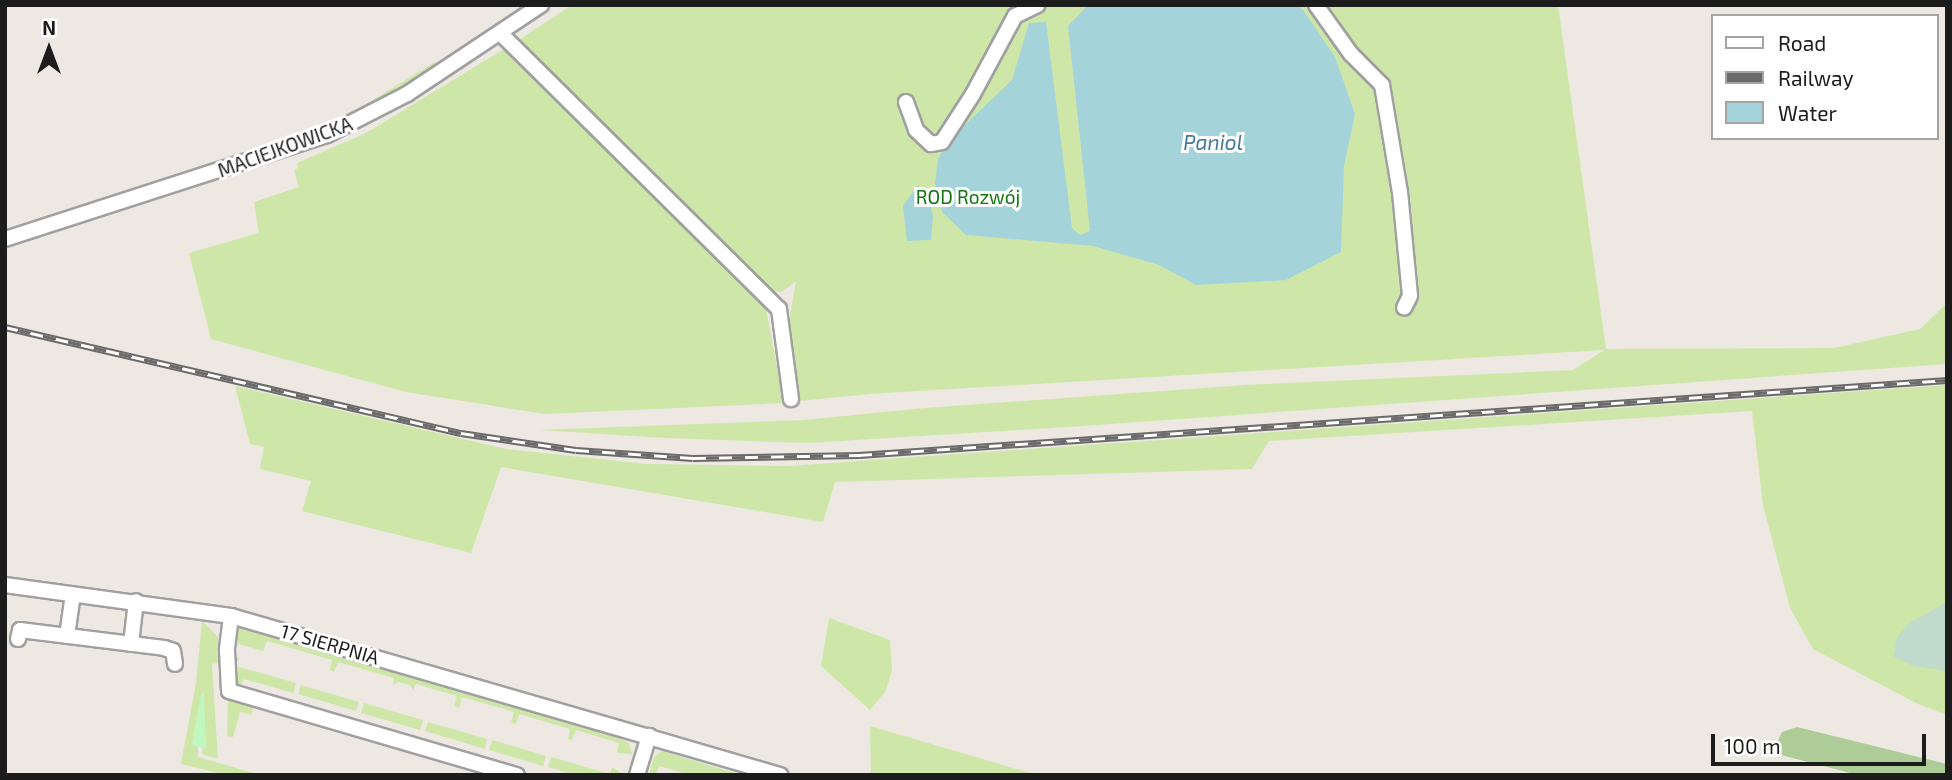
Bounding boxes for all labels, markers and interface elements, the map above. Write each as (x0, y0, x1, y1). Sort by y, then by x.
north arrow (14, 14, 84, 84)
legend (1710, 14, 1938, 140)
text: N (42, 16, 56, 39)
text: Road (1778, 30, 1826, 55)
text: Railway (1778, 65, 1854, 90)
text: Water (1778, 100, 1837, 125)
street label: MACIEJKOWICKA (215, 112, 355, 182)
water label: Paniol (1183, 129, 1243, 155)
park label: ROD Rozwój (916, 186, 1020, 208)
street label: 17 SIERPNIA (278, 619, 382, 669)
scale bar (1714, 720, 1929, 764)
text: 100 m (1724, 733, 1781, 758)

